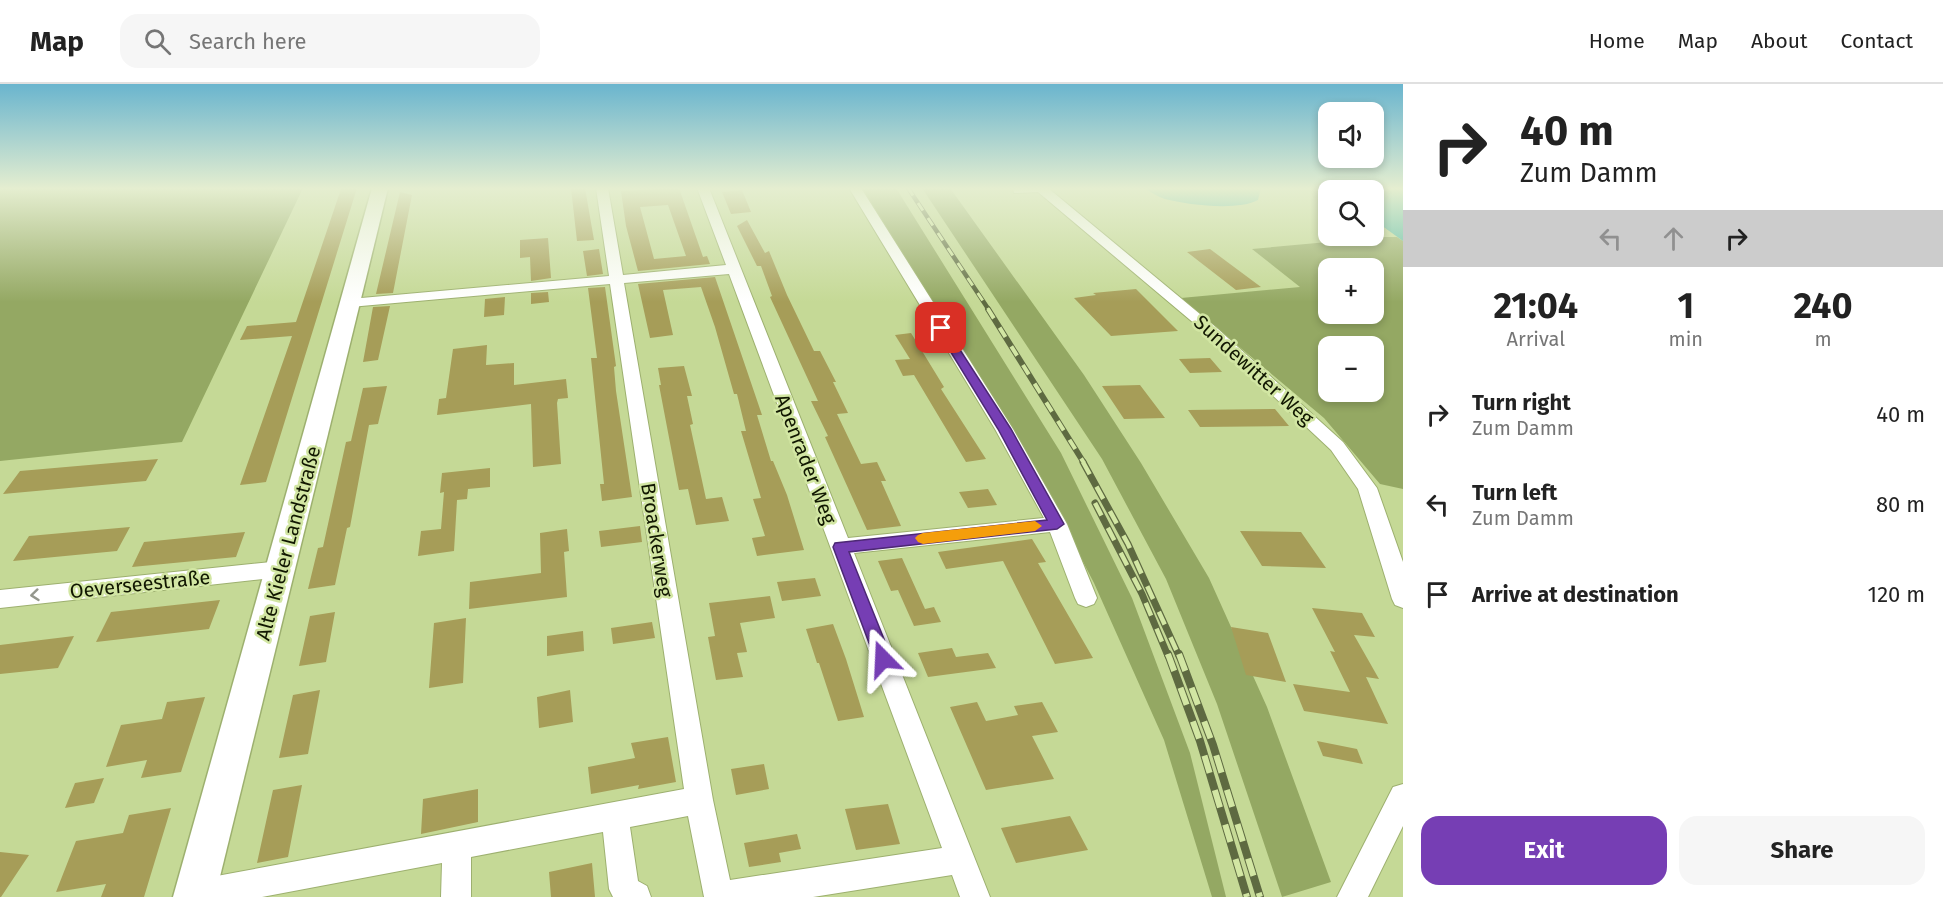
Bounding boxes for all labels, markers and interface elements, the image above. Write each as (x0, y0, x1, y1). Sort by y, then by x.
search box (120, 14, 540, 68)
text: Map (30, 25, 84, 58)
icon: search (141, 25, 174, 58)
text: Search here (189, 28, 307, 55)
text: Home (1589, 28, 1645, 54)
text: Map (1678, 28, 1718, 54)
text: About (1751, 28, 1808, 54)
text: Contact (1841, 28, 1913, 54)
map controls (1318, 102, 1384, 402)
button: sound (1318, 102, 1384, 168)
text: 40 m (1520, 106, 1614, 156)
icon: right (1421, 108, 1499, 186)
text: Zum Damm (1520, 157, 1658, 189)
button: search (1318, 180, 1384, 246)
icon: left (1594, 222, 1627, 255)
icon: ahead (1657, 222, 1690, 255)
icon: right (1720, 222, 1753, 255)
button: + (1318, 258, 1384, 324)
text: 21:04 (1493, 284, 1578, 328)
text: 1 (1677, 284, 1694, 328)
text: 240 (1794, 284, 1853, 328)
pin (915, 302, 966, 353)
street label: Sundewitter Weg (1189, 310, 1319, 430)
icon: arrive (924, 311, 957, 344)
text: Arrival (1506, 327, 1565, 351)
text: min (1669, 327, 1703, 351)
text: m (1814, 327, 1832, 351)
button: − (1318, 336, 1384, 402)
text: Turn right (1472, 389, 1571, 416)
street label: Apenrader Weg (770, 391, 842, 528)
icon: right (1421, 398, 1454, 431)
text: 40 m (1876, 401, 1925, 428)
text: Zum Damm (1472, 416, 1574, 440)
street label: Alte Kieler Landstraße (251, 443, 325, 643)
text: Turn left (1472, 479, 1557, 506)
street label: Broackerweg (636, 481, 678, 600)
icon: left (1421, 488, 1454, 521)
text: 80 m (1876, 491, 1925, 518)
text: Zum Damm (1472, 506, 1574, 530)
street label: Oeverseestraße (69, 565, 211, 603)
icon: arrive (1421, 578, 1454, 611)
text: Arrive at destination (1472, 581, 1679, 608)
text: 120 m (1868, 581, 1925, 608)
one-way arrow (30, 588, 39, 601)
position arrow (851, 627, 915, 691)
button: Exit (1421, 816, 1667, 885)
button: Share (1679, 816, 1925, 885)

